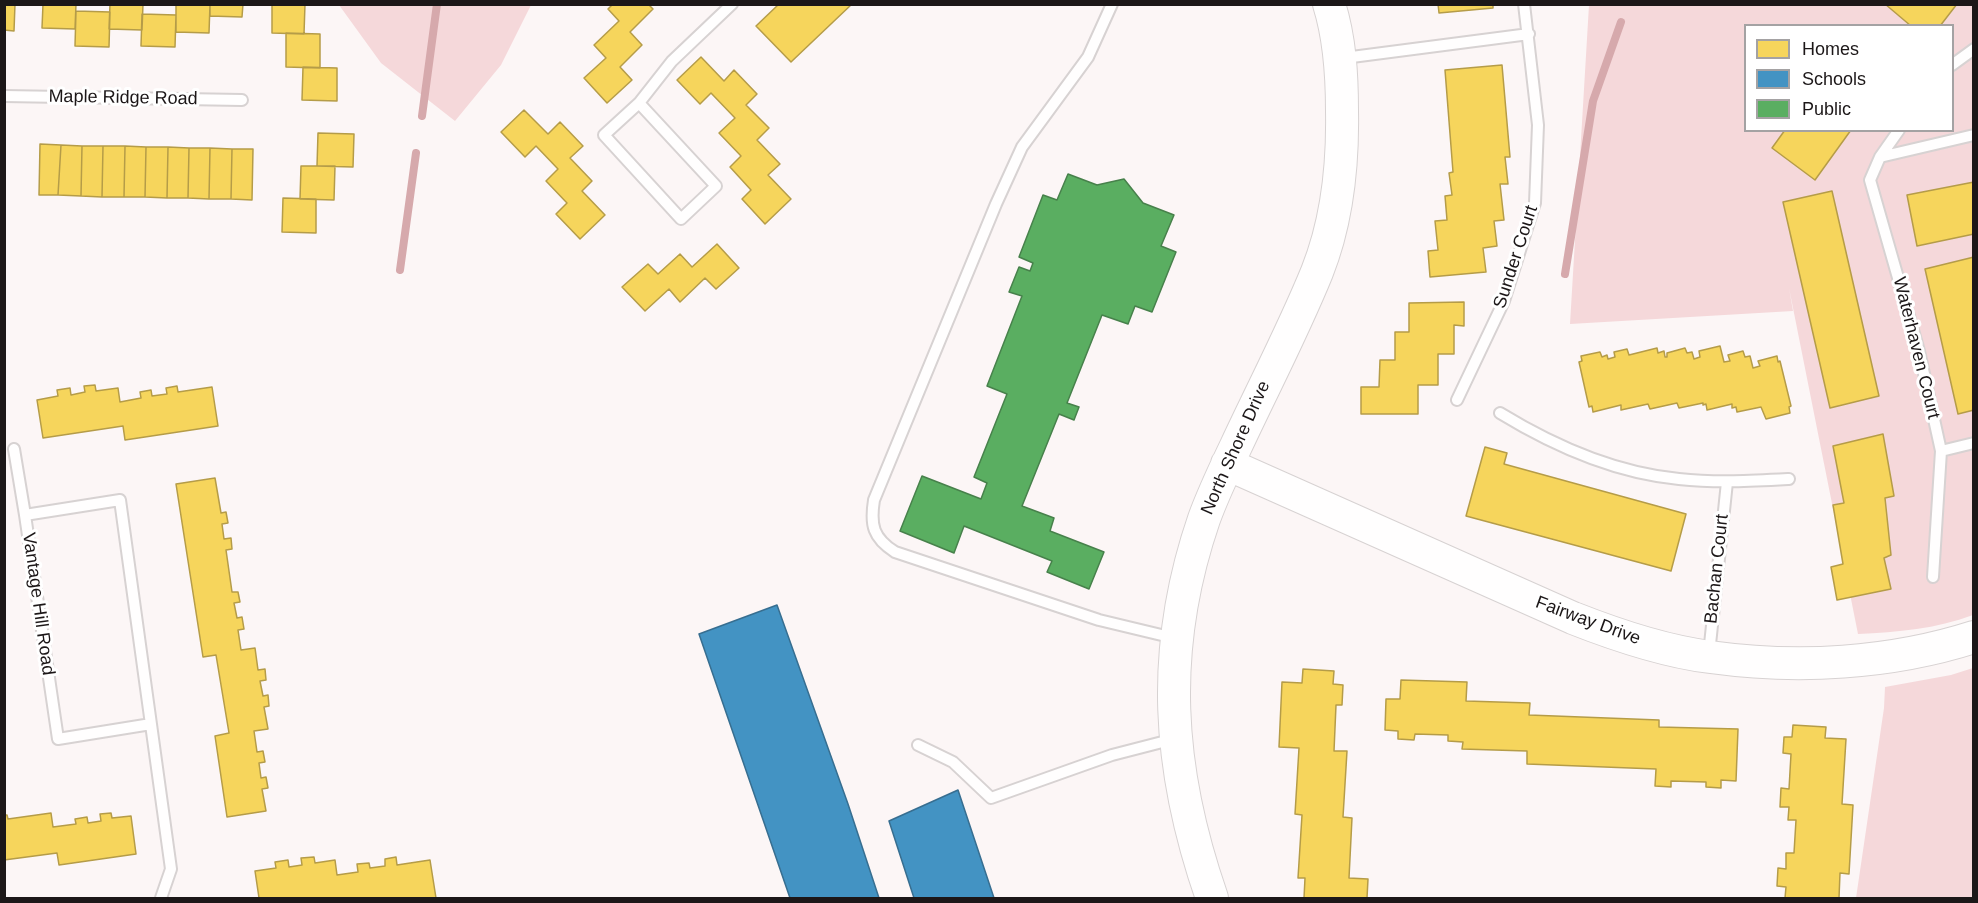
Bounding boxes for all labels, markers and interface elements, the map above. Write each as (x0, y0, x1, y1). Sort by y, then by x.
legend (1744, 24, 1954, 132)
text: Homes (1802, 39, 1859, 59)
text: Schools (1802, 69, 1866, 89)
street label: Maple Ridge Road (48, 86, 198, 110)
text: Public (1802, 99, 1851, 119)
street label: Sunder Court (1489, 203, 1543, 311)
street label: Waterhaven Court (1888, 275, 1944, 421)
street label: North Shore Drive (1197, 378, 1275, 518)
street label: Bachan Court (1701, 513, 1733, 625)
street label: Vantage Hill Road (17, 531, 59, 677)
street label: Fairway Drive (1533, 592, 1643, 650)

